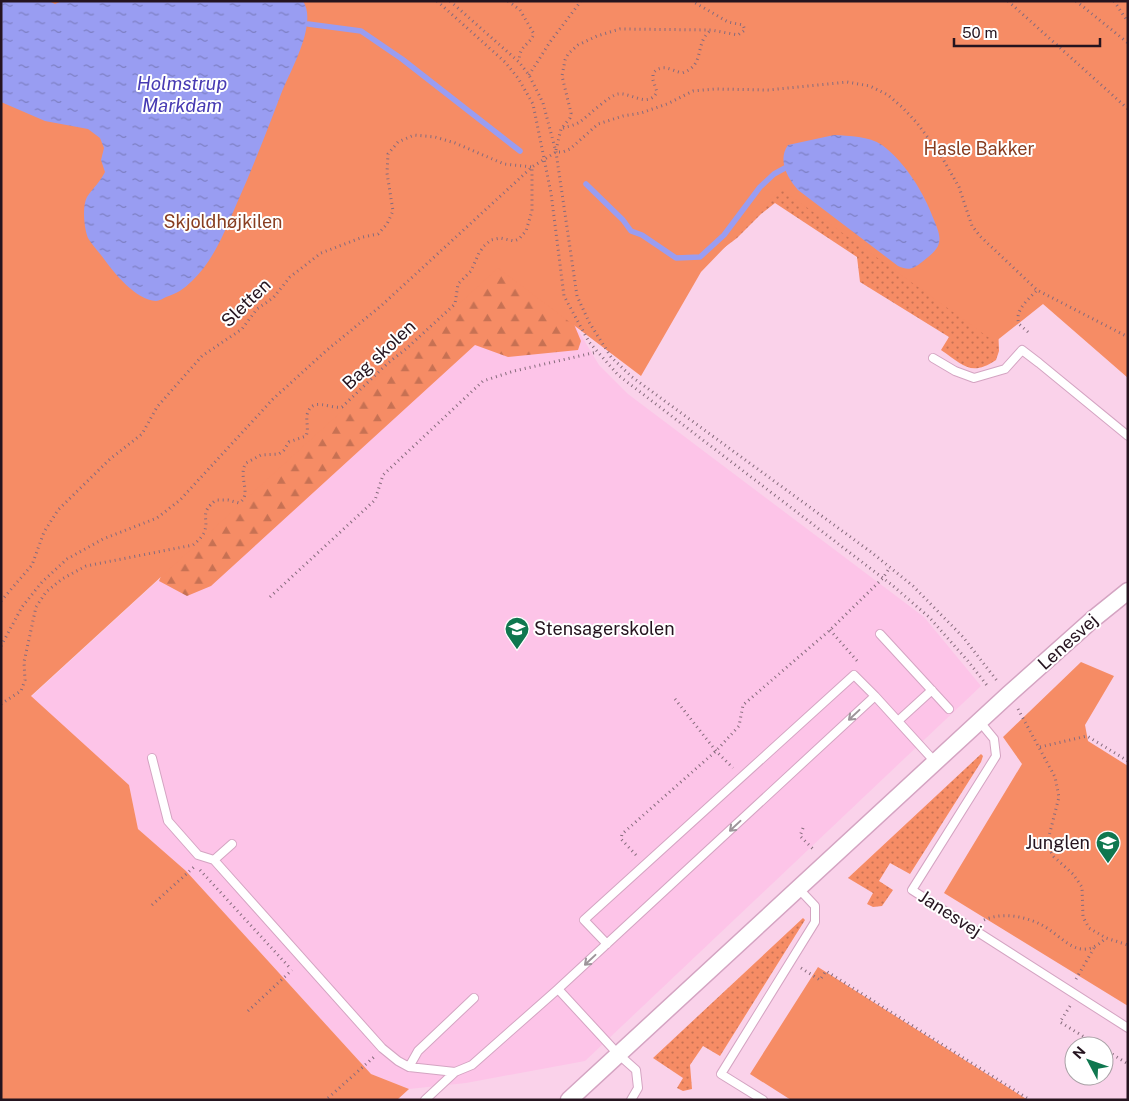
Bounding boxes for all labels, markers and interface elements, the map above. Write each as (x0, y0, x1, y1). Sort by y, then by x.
scale bar (954, 15, 1100, 47)
text: 50 m (962, 24, 997, 41)
water label: Holmstrup Markdam (137, 72, 227, 116)
park label: Hasle Bakker (923, 138, 1035, 159)
park label: Skjoldhøjkilen (164, 211, 282, 232)
street label: Sletten (217, 274, 275, 331)
street label: Bag skolen (338, 316, 420, 394)
street label: Lenesvej (1033, 609, 1102, 674)
school or university icon: Stensagerskolen (504, 616, 530, 650)
place label: Stensagerskolen (534, 618, 675, 639)
one-way arrow (847, 709, 860, 721)
one-way arrow (728, 820, 741, 832)
school or university icon: Junglen (1095, 830, 1121, 864)
place label: Junglen (1025, 832, 1090, 853)
street label: Janesvej (915, 886, 986, 942)
one-way arrow (583, 954, 596, 966)
north arrow (1064, 1036, 1114, 1086)
text: N (1070, 1043, 1089, 1062)

